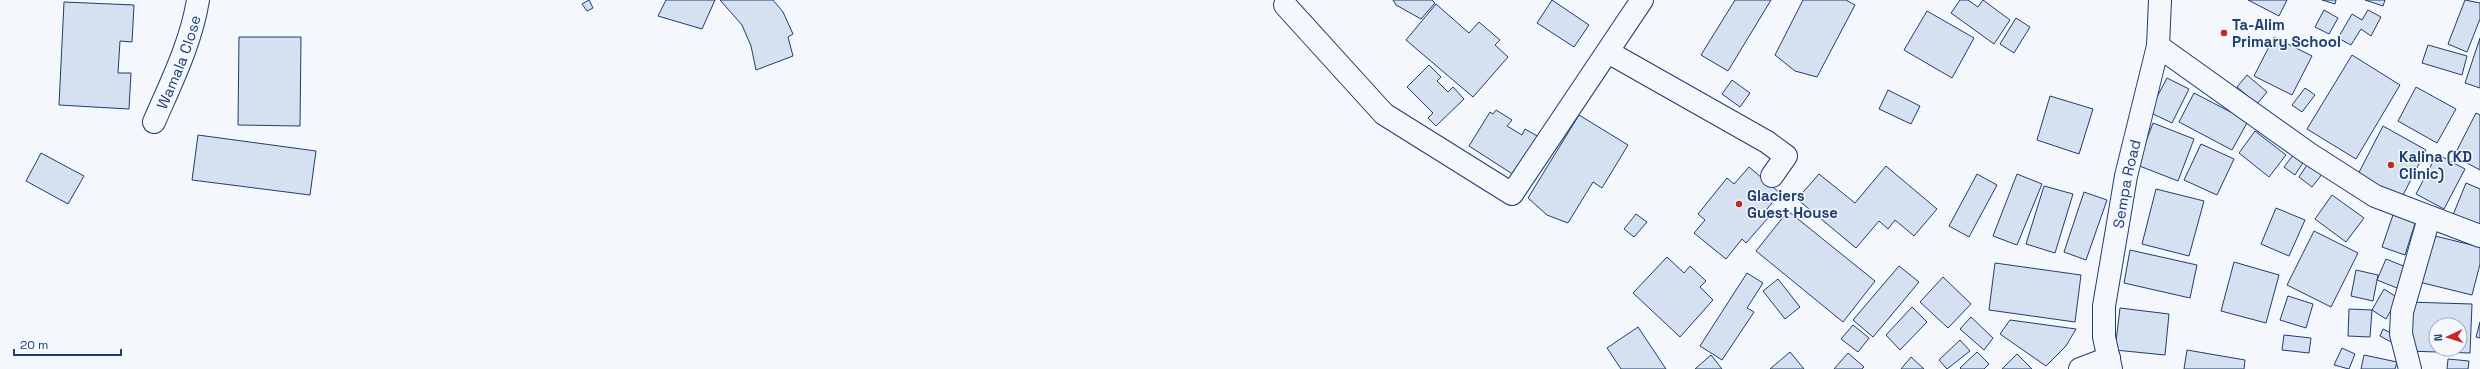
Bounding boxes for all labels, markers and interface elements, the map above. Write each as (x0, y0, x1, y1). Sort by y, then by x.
street label: Wamala Close (152, 13, 204, 112)
place label: Ta-Alim Primary School (2232, 15, 2341, 51)
marker: Ta-Alim Primary School (2219, 28, 2229, 38)
street label: Sempa Road (2108, 137, 2144, 229)
place label: Kalina (KD Clinic) (2399, 147, 2472, 183)
marker: Kalina (KD Clinic) (2386, 160, 2396, 170)
place label: Glaciers Guest House (1747, 186, 1838, 222)
marker: Glaciers Guest House (1734, 199, 1744, 209)
north arrow (2428, 317, 2468, 357)
scale bar (14, 331, 121, 357)
text: N (2431, 334, 2445, 342)
text: 20 m (20, 337, 48, 353)

